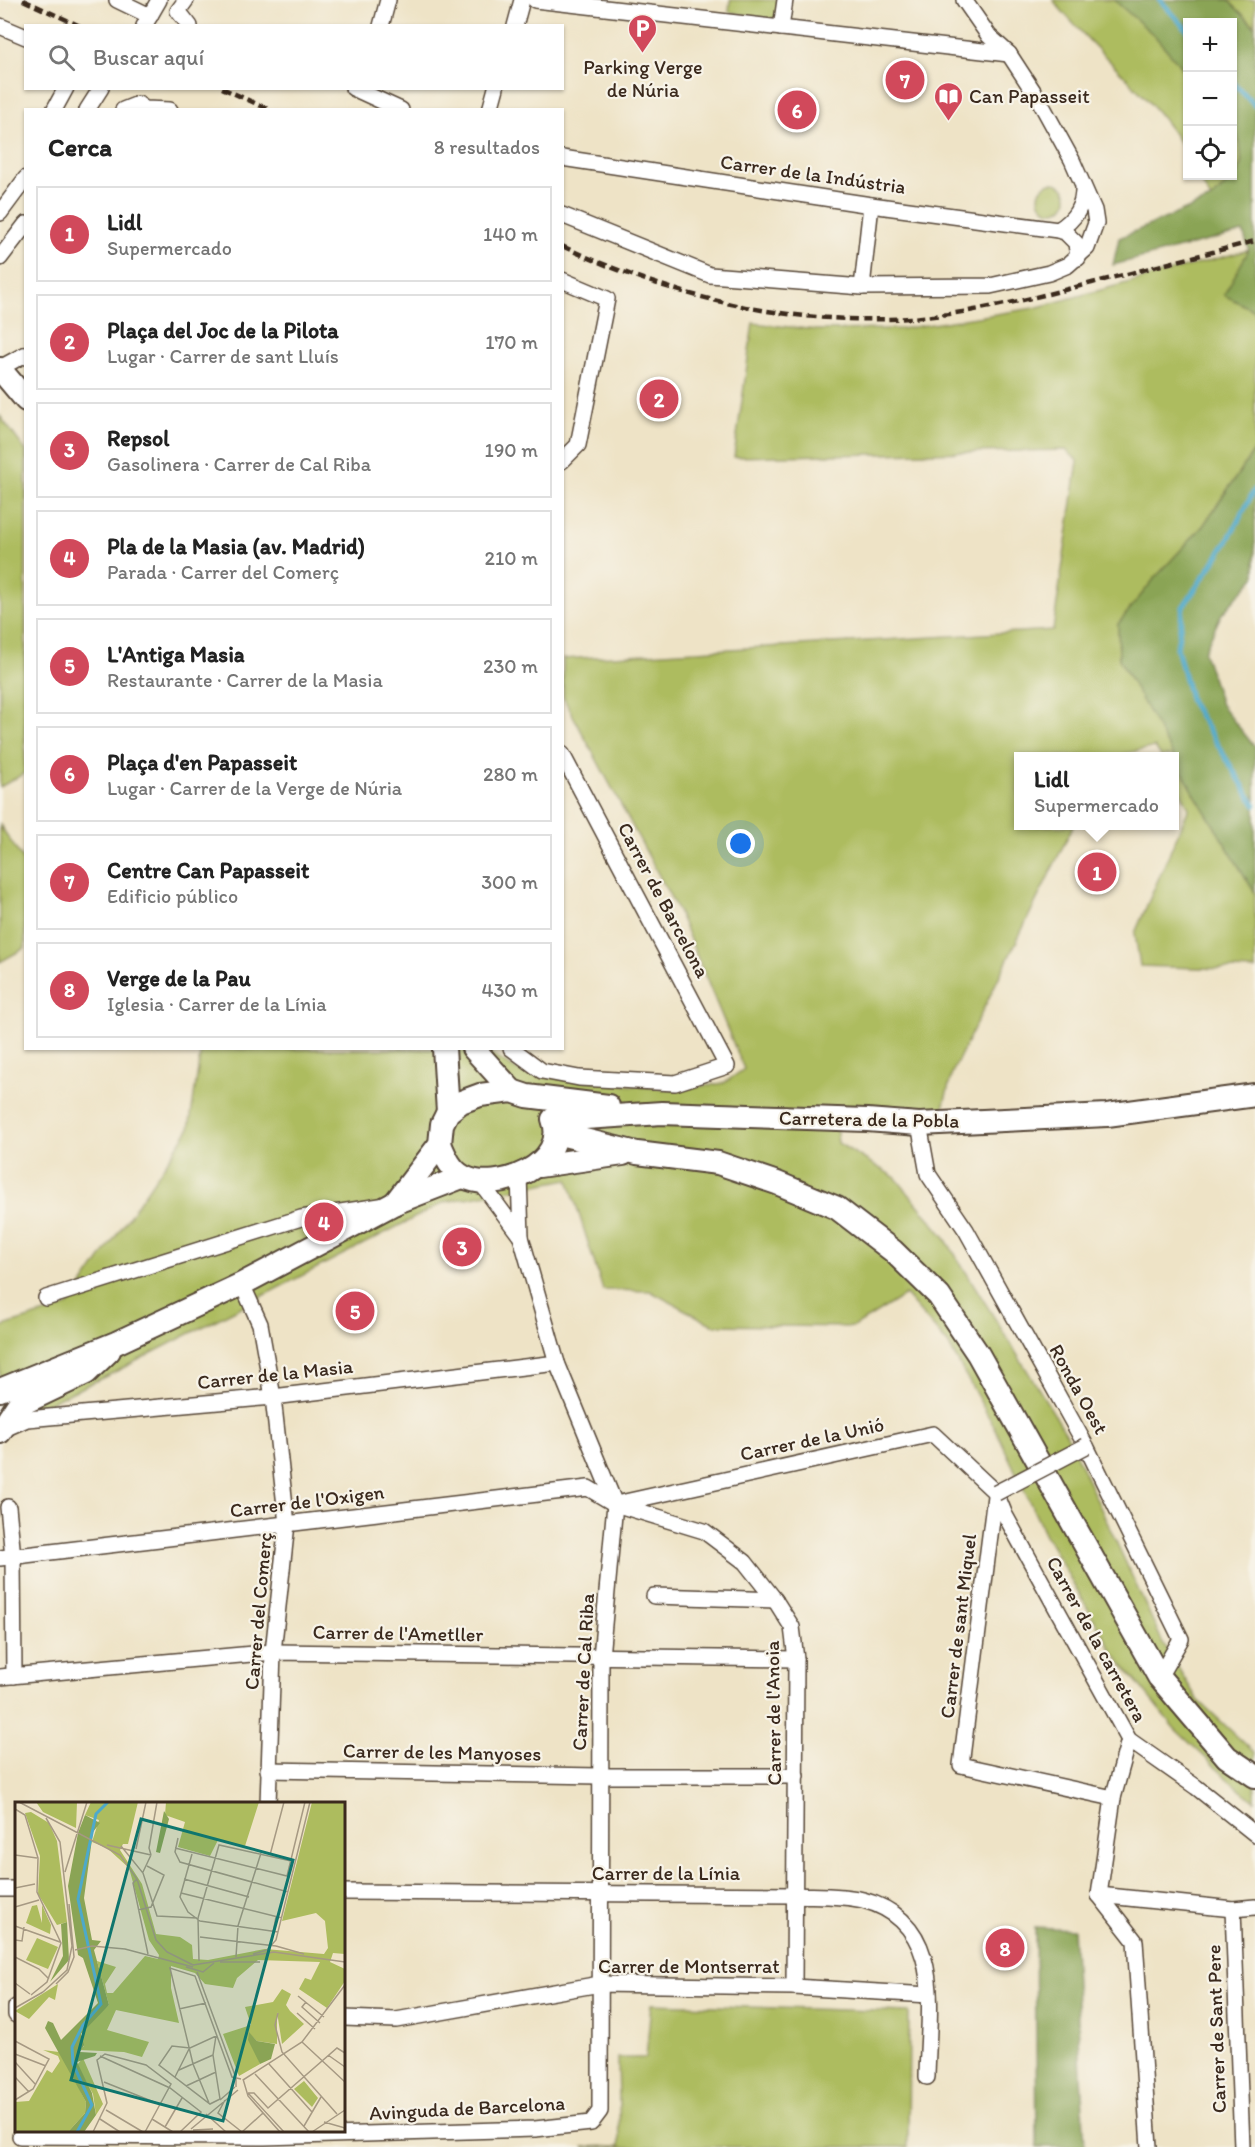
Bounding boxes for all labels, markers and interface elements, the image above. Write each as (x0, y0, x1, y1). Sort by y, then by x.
parking icon: Parking Verge de Núria (627, 13, 659, 55)
map controls (1183, 18, 1237, 180)
button: + (1183, 18, 1237, 72)
search box (24, 24, 564, 90)
icon: search (45, 41, 78, 74)
text: Buscar aquí (93, 44, 204, 71)
place label: Parking Verge de Núria (583, 55, 703, 102)
pin: 7 (886, 58, 924, 103)
button: − (1183, 72, 1237, 126)
library icon: Can Papasseit (932, 80, 964, 122)
place label: Can Papasseit (969, 84, 1090, 108)
pin: 6 (778, 88, 816, 132)
button: locate (1183, 126, 1237, 180)
text: Cerca (48, 131, 112, 163)
text: 8 resultados (434, 135, 540, 159)
street label: Carrer de la Indústria (719, 149, 907, 199)
text: Lidl (107, 209, 142, 236)
text: 1 (65, 222, 74, 246)
text: 140 m (483, 222, 538, 246)
text: Supermercado (107, 236, 232, 260)
text: Plaça del Joc de la Pilota (107, 317, 339, 344)
text: 2 (64, 330, 75, 354)
text: 170 m (485, 330, 538, 354)
text: Lugar · Carrer de sant Lluís (107, 344, 339, 368)
pin: 2 (640, 376, 678, 422)
text: Repsol (107, 425, 169, 452)
text: 3 (64, 438, 75, 462)
text: 190 m (485, 438, 538, 462)
text: Gasolinera · Carrer de Cal Riba (107, 452, 371, 476)
text: Pla de la Masia (av. Madrid) (107, 533, 365, 560)
text: 4 (63, 546, 76, 570)
text: 210 m (485, 546, 538, 570)
text: Parada · Carrer del Comerç (107, 560, 339, 584)
text: L'Antiga Masia (107, 641, 245, 668)
text: 5 (64, 654, 75, 678)
text: 230 m (483, 654, 538, 678)
text: Restaurante · Carrer de la Masia (107, 668, 383, 692)
text: Plaça d'en Papasseit (107, 749, 297, 776)
popup (1014, 752, 1179, 830)
text: 6 (64, 762, 75, 786)
text: 280 m (483, 762, 538, 786)
text: Lidl (1034, 766, 1069, 793)
text: Lugar · Carrer de la Verge de Núria (107, 776, 402, 800)
text: Supermercado (1034, 793, 1159, 817)
street label: Carrer de Barcelona (613, 818, 715, 982)
your location (726, 829, 755, 858)
pin: 1 (1078, 850, 1116, 894)
text: Centre Can Papasseit (107, 857, 309, 884)
text: 7 (65, 870, 74, 894)
text: 300 m (481, 870, 538, 894)
text: Edificio público (107, 884, 238, 908)
text: Verge de la Pau (107, 965, 251, 992)
text: 8 (64, 978, 75, 1002)
text: 430 m (481, 978, 538, 1002)
text: Iglesia · Carrer de la Línia (107, 992, 327, 1016)
street label: Carretera de la Pobla (779, 1105, 960, 1133)
pin: 4 (304, 1200, 344, 1244)
pin: 3 (442, 1224, 482, 1270)
pin: 5 (336, 1288, 374, 1334)
street label: Ronda Oest (1044, 1340, 1114, 1438)
street label: Carrer de la Masia (196, 1354, 355, 1394)
street label: Carrer de la Unió (738, 1412, 886, 1466)
street label: Carrer de l'Oxigen (228, 1480, 386, 1522)
street label: Carrer del Comerç (239, 1531, 277, 1691)
street label: Carrer de sant Miquel (935, 1532, 981, 1720)
street label: Carrer de la carretera (1042, 1552, 1153, 1726)
street label: Carrer de Cal Riba (567, 1592, 599, 1751)
street label: Carrer de l'Ametller (312, 1620, 484, 1646)
street label: Carrer de l'Anoia (760, 1640, 786, 1786)
street label: Carrer de les Manyoses (343, 1738, 542, 1766)
inset map (15, 1802, 345, 2132)
street label: Carrer de la Línia (592, 1861, 741, 1885)
pin: 8 (986, 1926, 1024, 1970)
street label: Carrer de Sant Pere (1201, 1944, 1231, 2114)
street label: Carrer de Montserrat (598, 1954, 780, 1978)
street label: Avinguda de Barcelona (368, 2091, 566, 2125)

